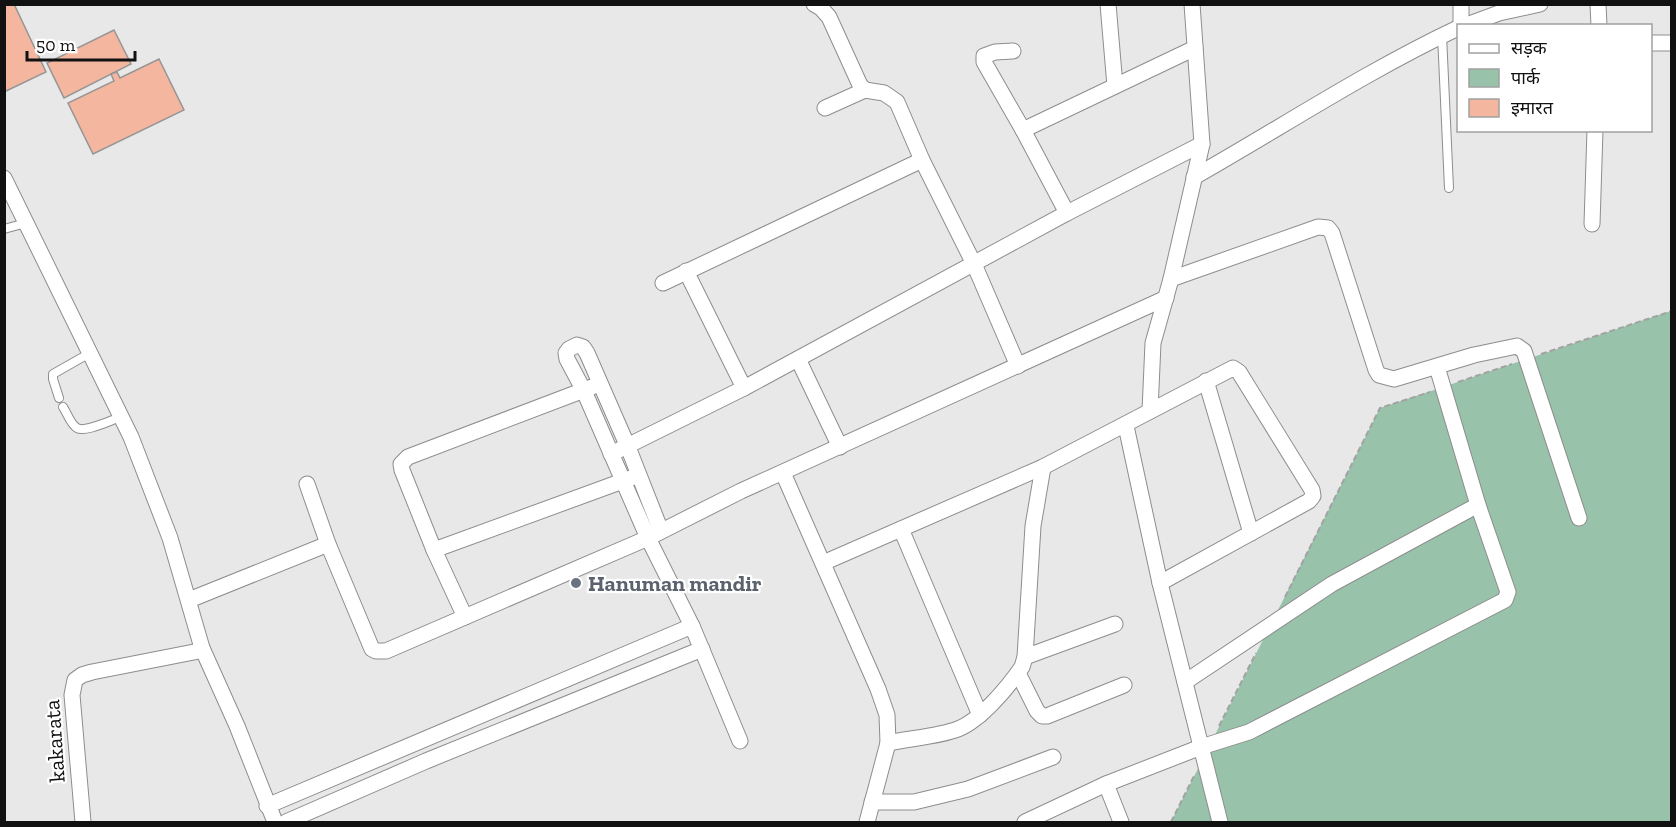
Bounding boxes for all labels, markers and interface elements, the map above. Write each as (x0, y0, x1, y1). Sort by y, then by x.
scale bar (27, 24, 135, 62)
legend (1457, 24, 1652, 132)
text: 50 m (36, 34, 76, 56)
text: सड़क (1511, 37, 1548, 59)
text: पार्क (1511, 67, 1541, 89)
text: इमारत (1511, 97, 1554, 119)
place label: Hanuman mandir (588, 570, 762, 597)
marker: Hanuman mandir (569, 576, 583, 590)
street label: kakarata (38, 698, 71, 783)

